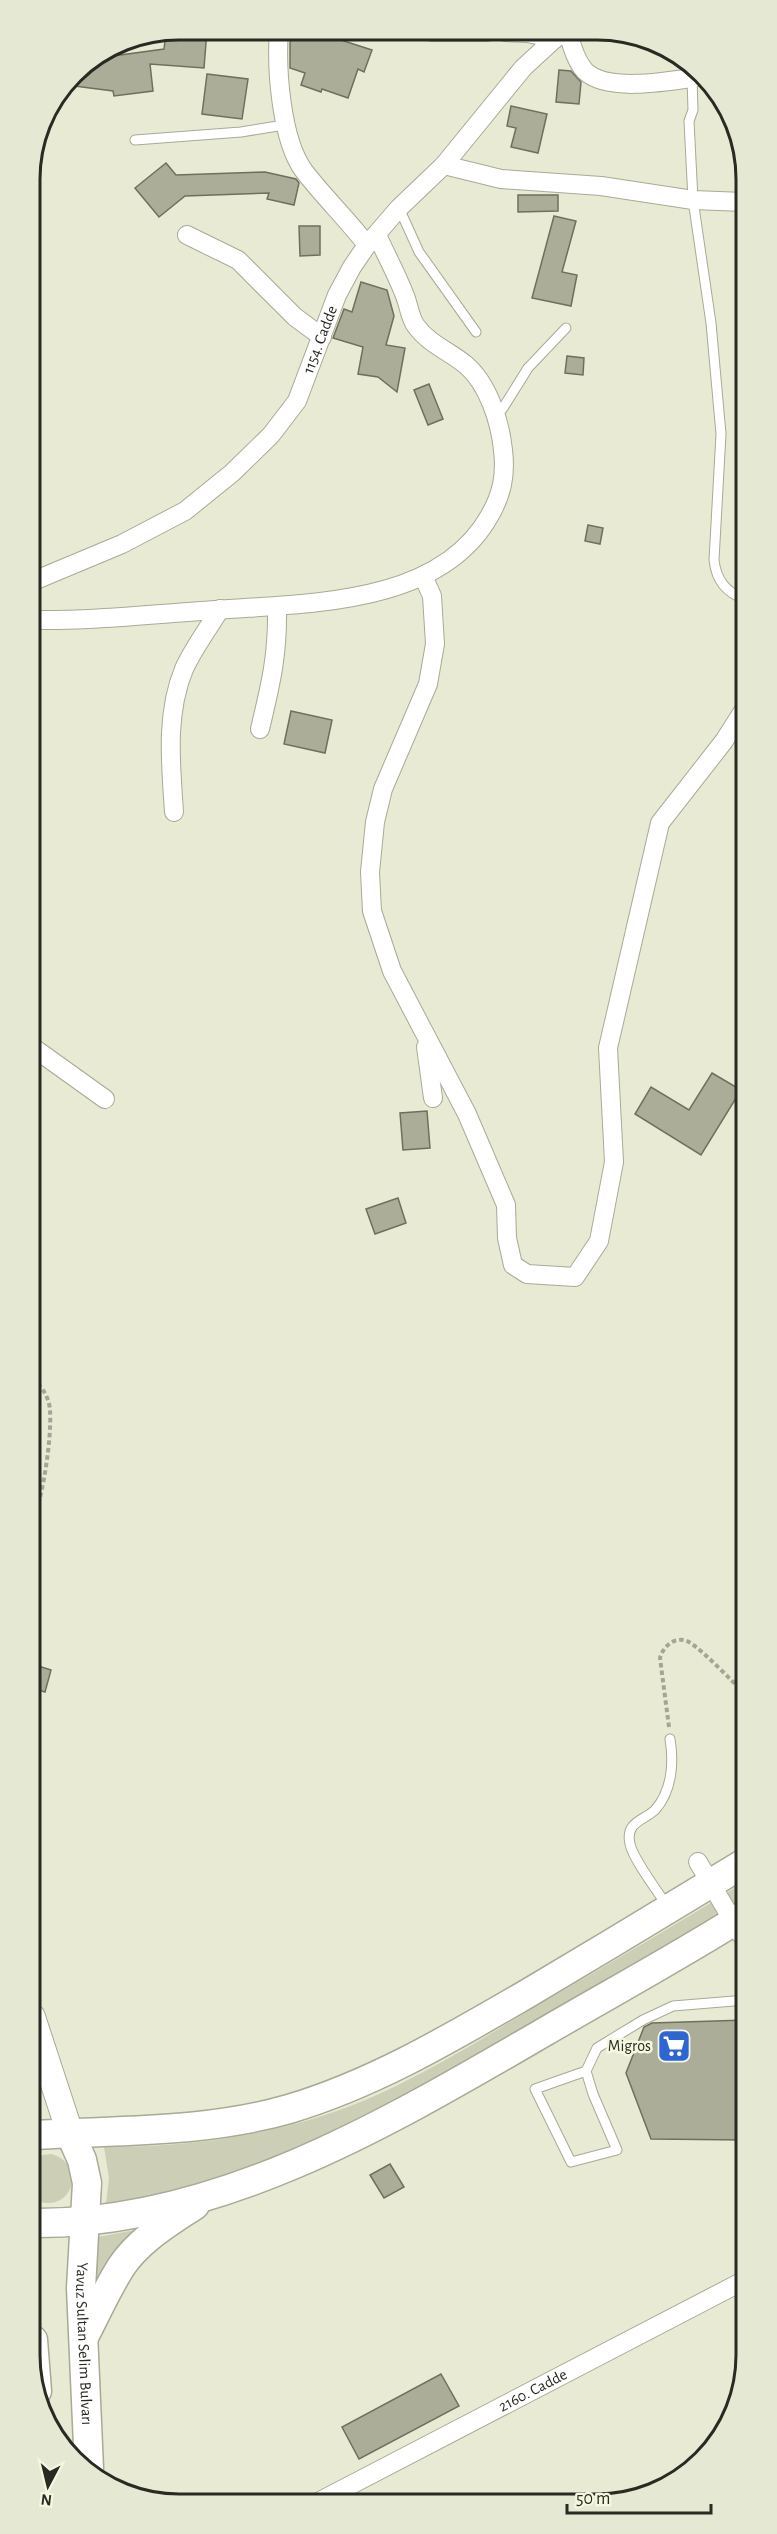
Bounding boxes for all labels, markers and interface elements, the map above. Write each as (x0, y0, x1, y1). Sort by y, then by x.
street label: 1154. Cadde (300, 303, 340, 376)
supermarket icon: Migros (656, 2028, 692, 2064)
place label: Migros (608, 2038, 651, 2054)
street label: Yavuz Sultan Selim Bulvarı (73, 2262, 95, 2426)
street label: 2160. Cadde (496, 2366, 570, 2415)
north arrow (18, 2456, 78, 2516)
scale bar (567, 2477, 711, 2515)
text: 50 m (576, 2490, 610, 2508)
text: N (40, 2491, 53, 2509)

